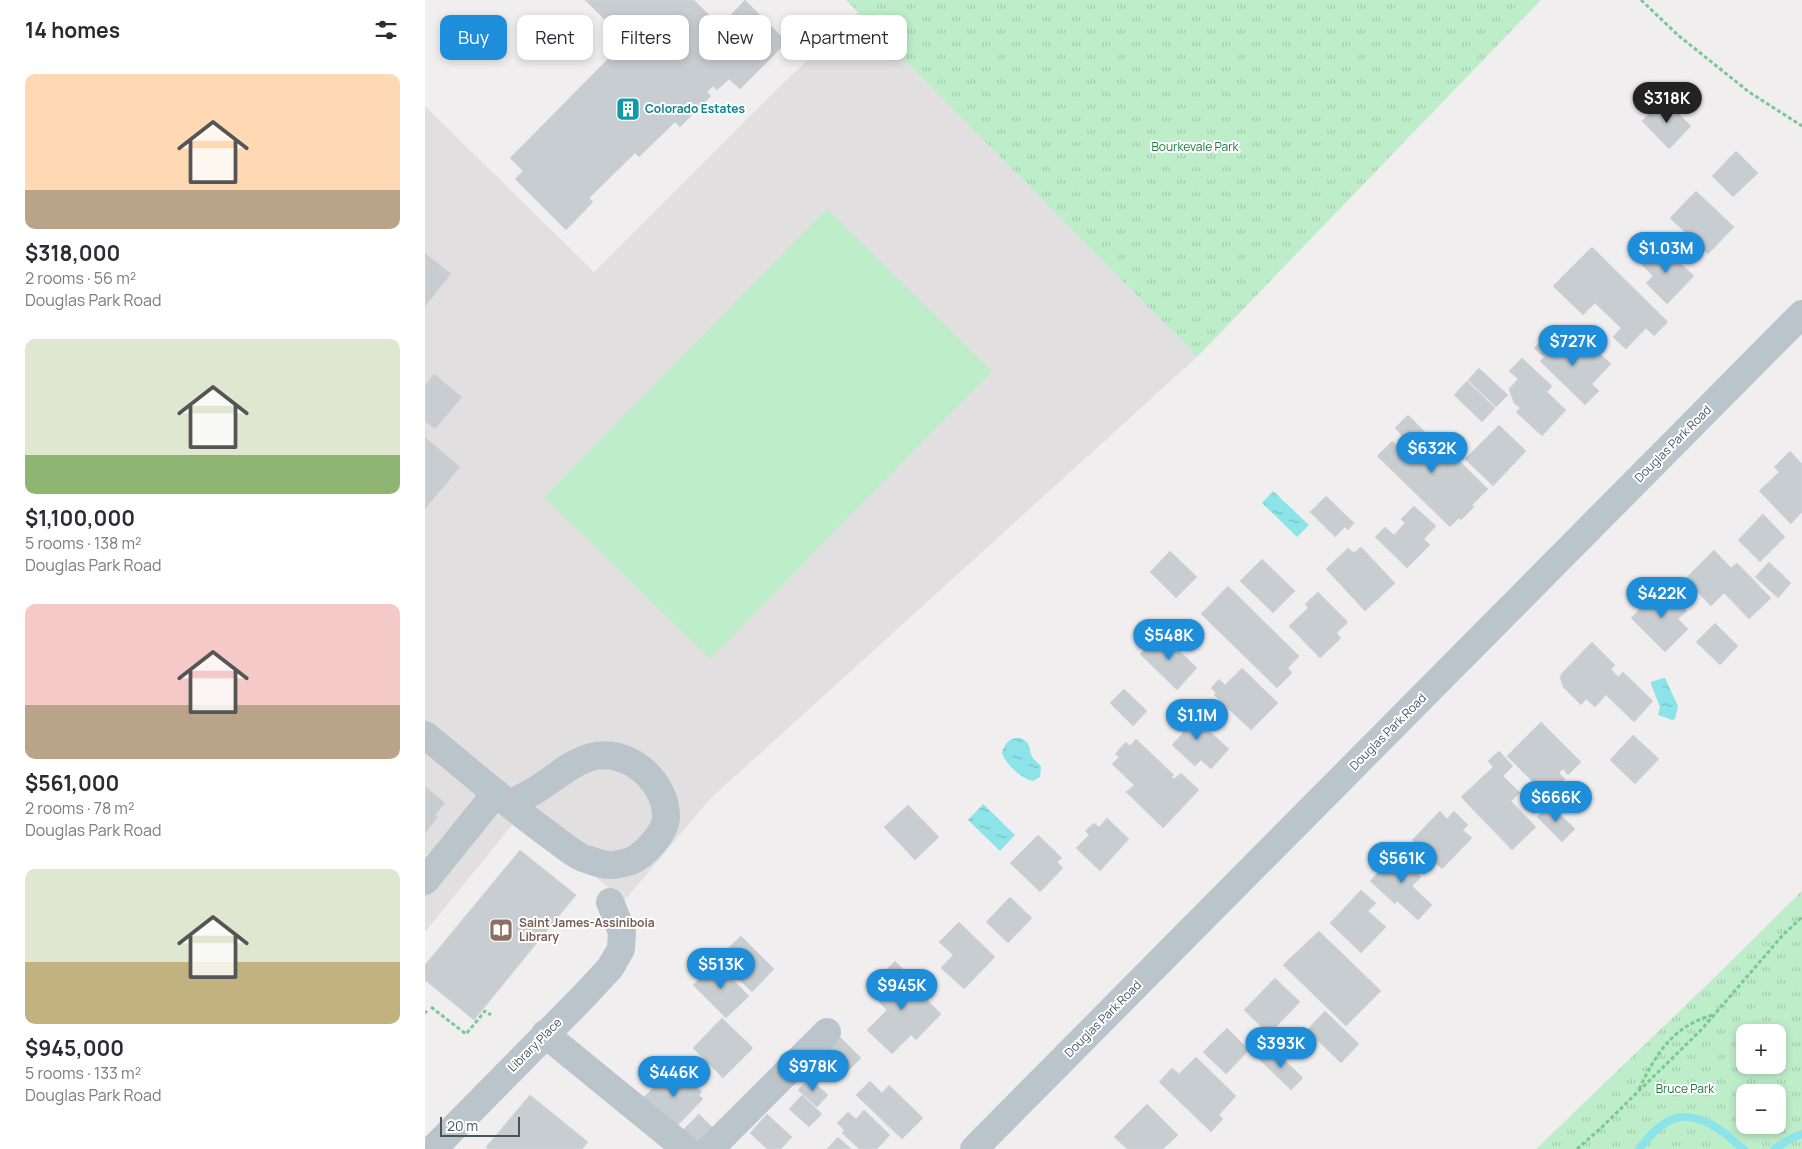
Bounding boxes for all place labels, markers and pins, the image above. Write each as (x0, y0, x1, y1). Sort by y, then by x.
pin: $318K (1632, 82, 1702, 124)
building icon: Colorado Estates (615, 96, 641, 122)
place label: Colorado Estates (645, 100, 746, 117)
pin: $1.03M (1625, 232, 1707, 274)
pin: $727K (1538, 324, 1608, 367)
pin: $632K (1397, 432, 1467, 474)
pin: $422K (1627, 576, 1697, 619)
pin: $548K (1134, 618, 1204, 661)
pin: $1.1M (1162, 698, 1232, 741)
pin: $666K (1521, 780, 1591, 823)
pin: $561K (1367, 842, 1437, 884)
place label: Saint James-Assiniboia Library (519, 914, 655, 945)
library icon: Saint James-Assiniboia Library (488, 917, 514, 943)
pin: $513K (686, 948, 756, 990)
pin: $945K (867, 968, 937, 1011)
pin: $393K (1246, 1026, 1316, 1069)
pin: $978K (778, 1050, 848, 1092)
pin: $446K (639, 1056, 709, 1098)

